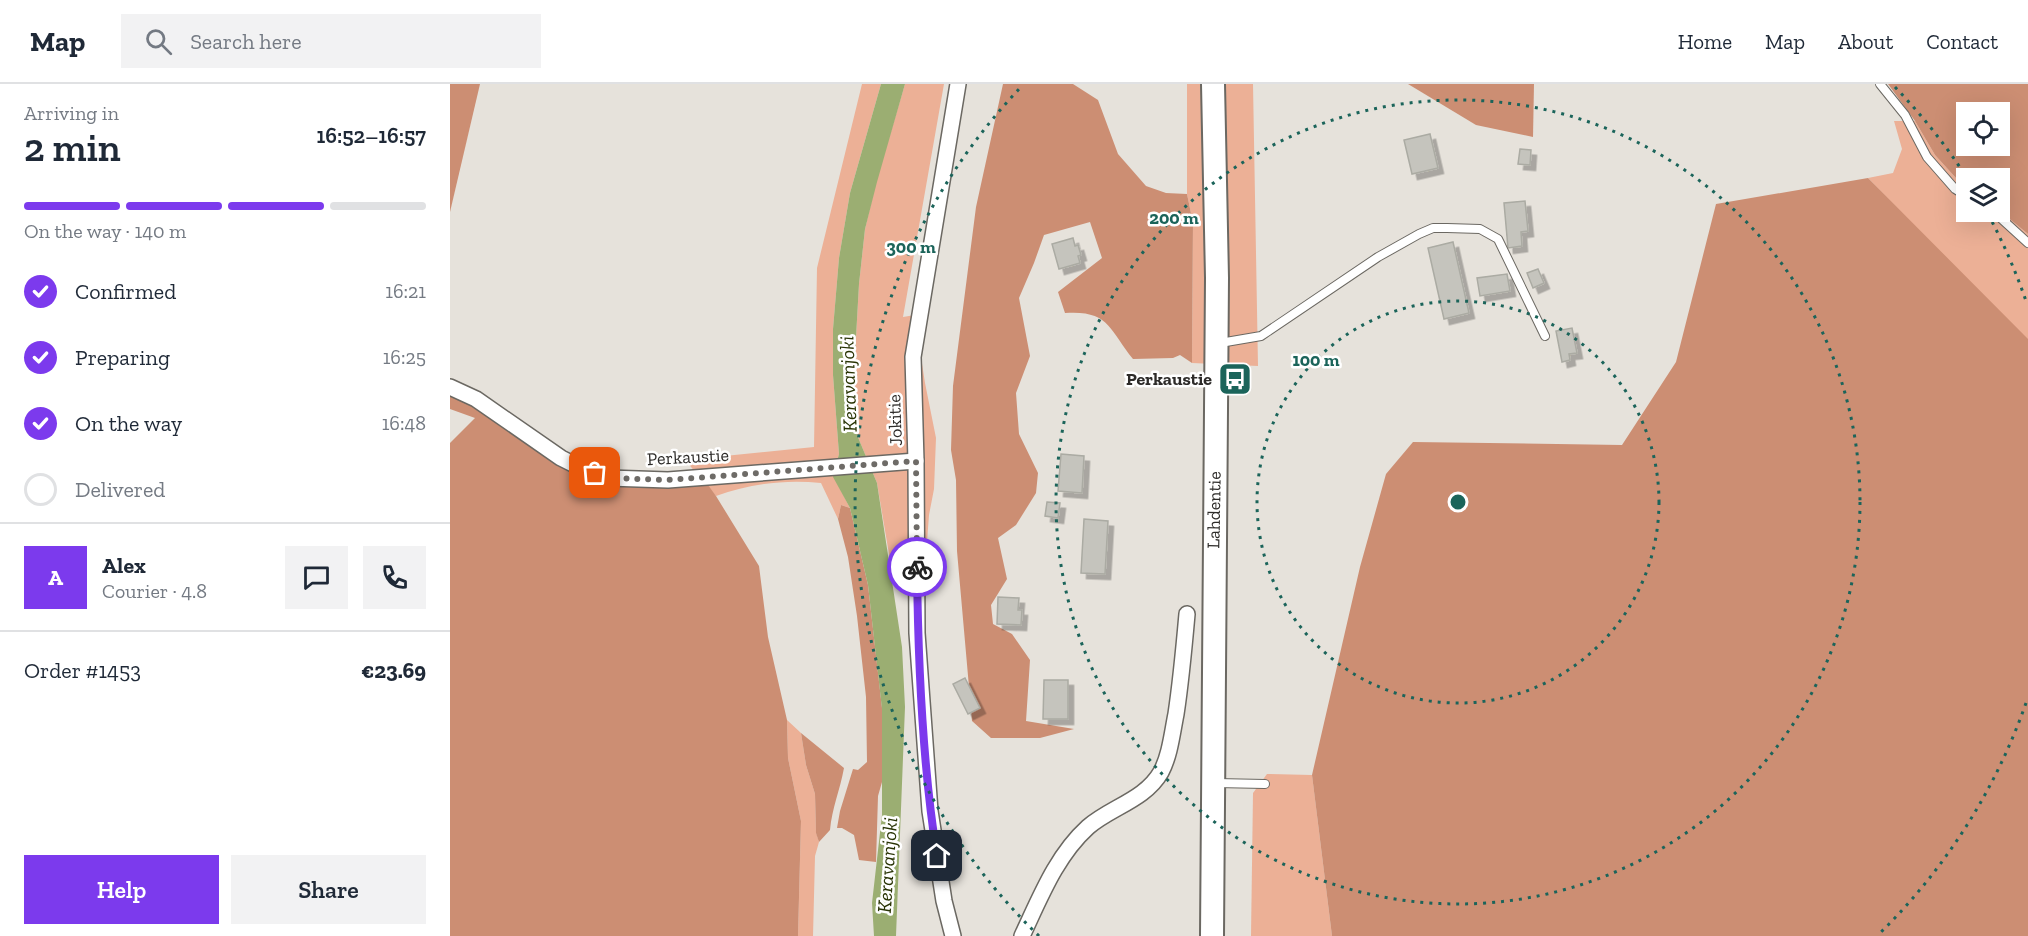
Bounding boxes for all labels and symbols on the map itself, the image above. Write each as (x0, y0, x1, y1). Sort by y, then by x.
text: 200 m (1149, 207, 1199, 229)
text: 300 m (886, 236, 936, 258)
water label: Keravanjoki (834, 336, 862, 432)
text: 100 m (1292, 349, 1340, 371)
bus stop icon: Perkaustie (1217, 361, 1253, 397)
place label: Perkaustie (1126, 368, 1212, 390)
street label: Jokitie (883, 394, 907, 446)
street label: Perkaustie (646, 444, 730, 470)
pin (569, 447, 620, 498)
street label: Lahdentie (1202, 471, 1226, 549)
centre of rings (1448, 492, 1468, 512)
courier (887, 537, 947, 597)
water label: Keravanjoki (872, 816, 902, 914)
pin (911, 830, 962, 881)

